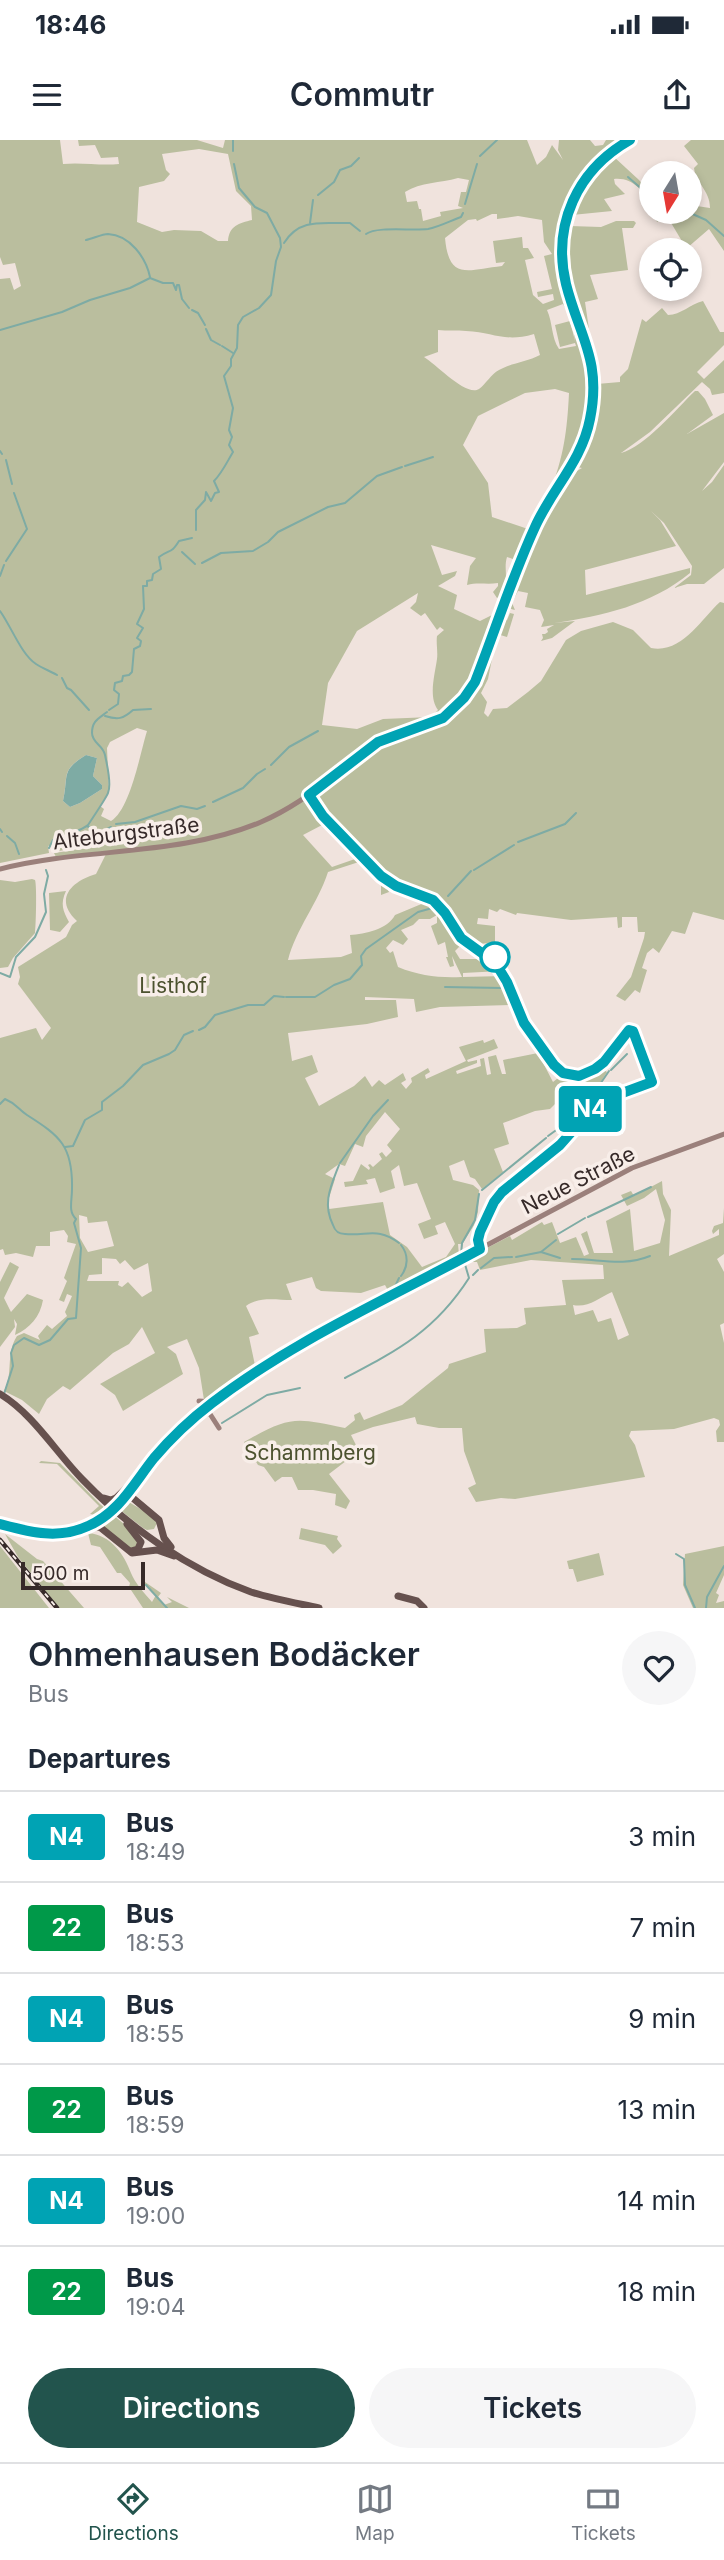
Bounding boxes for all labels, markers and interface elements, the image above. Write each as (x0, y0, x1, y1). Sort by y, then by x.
text: 18:46 (35, 9, 106, 40)
text: Commutr (290, 75, 434, 114)
icon: menu (28, 76, 66, 114)
icon: share (658, 76, 696, 114)
north arrow (639, 161, 702, 224)
map controls (639, 161, 702, 301)
button: locate (639, 238, 702, 301)
street label: Alteburgstraße (51, 812, 201, 854)
unlabelled marker (480, 942, 510, 972)
park label: Listhof (139, 973, 207, 998)
line badge: N4 (558, 1086, 622, 1132)
text: N4 (573, 1094, 607, 1123)
street label: Neue Straße (517, 1141, 639, 1219)
park label: Schammberg (244, 1440, 376, 1465)
scale bar (21, 1559, 145, 1591)
text: 500 m (32, 1562, 90, 1585)
button: heart (622, 1631, 696, 1705)
text: Ohmenhausen Bodäcker (28, 1634, 420, 1674)
text: Bus (28, 1680, 69, 1708)
text: Departures (28, 1743, 171, 1774)
text: Bus (126, 1807, 174, 1838)
text: 3 min (628, 1821, 696, 1852)
text: N4 (49, 1822, 84, 1851)
text: 18:49 (126, 1838, 185, 1866)
text: Bus (126, 1898, 174, 1929)
text: 7 min (630, 1912, 696, 1943)
text: 22 (51, 1913, 82, 1942)
text: 18:53 (126, 1929, 184, 1957)
text: Bus (126, 1989, 174, 2020)
text: 9 min (628, 2003, 696, 2034)
text: N4 (49, 2004, 84, 2033)
text: 18:55 (126, 2020, 184, 2048)
text: Bus (126, 2080, 174, 2111)
text: 13 min (618, 2094, 696, 2125)
text: 22 (51, 2095, 82, 2124)
text: 18:59 (126, 2111, 184, 2139)
text: Bus (126, 2171, 174, 2202)
text: 14 min (617, 2185, 696, 2216)
text: N4 (49, 2186, 84, 2215)
text: 19:00 (126, 2202, 185, 2230)
text: Bus (126, 2262, 174, 2293)
text: 18 min (618, 2276, 696, 2307)
text: 22 (51, 2277, 82, 2306)
text: 19:04 (126, 2293, 186, 2321)
button: Directions (28, 2368, 355, 2448)
button: Tickets (369, 2368, 696, 2448)
tab: Directions (88, 2480, 179, 2545)
tab: Map (355, 2480, 395, 2545)
tab: Tickets (571, 2480, 636, 2545)

